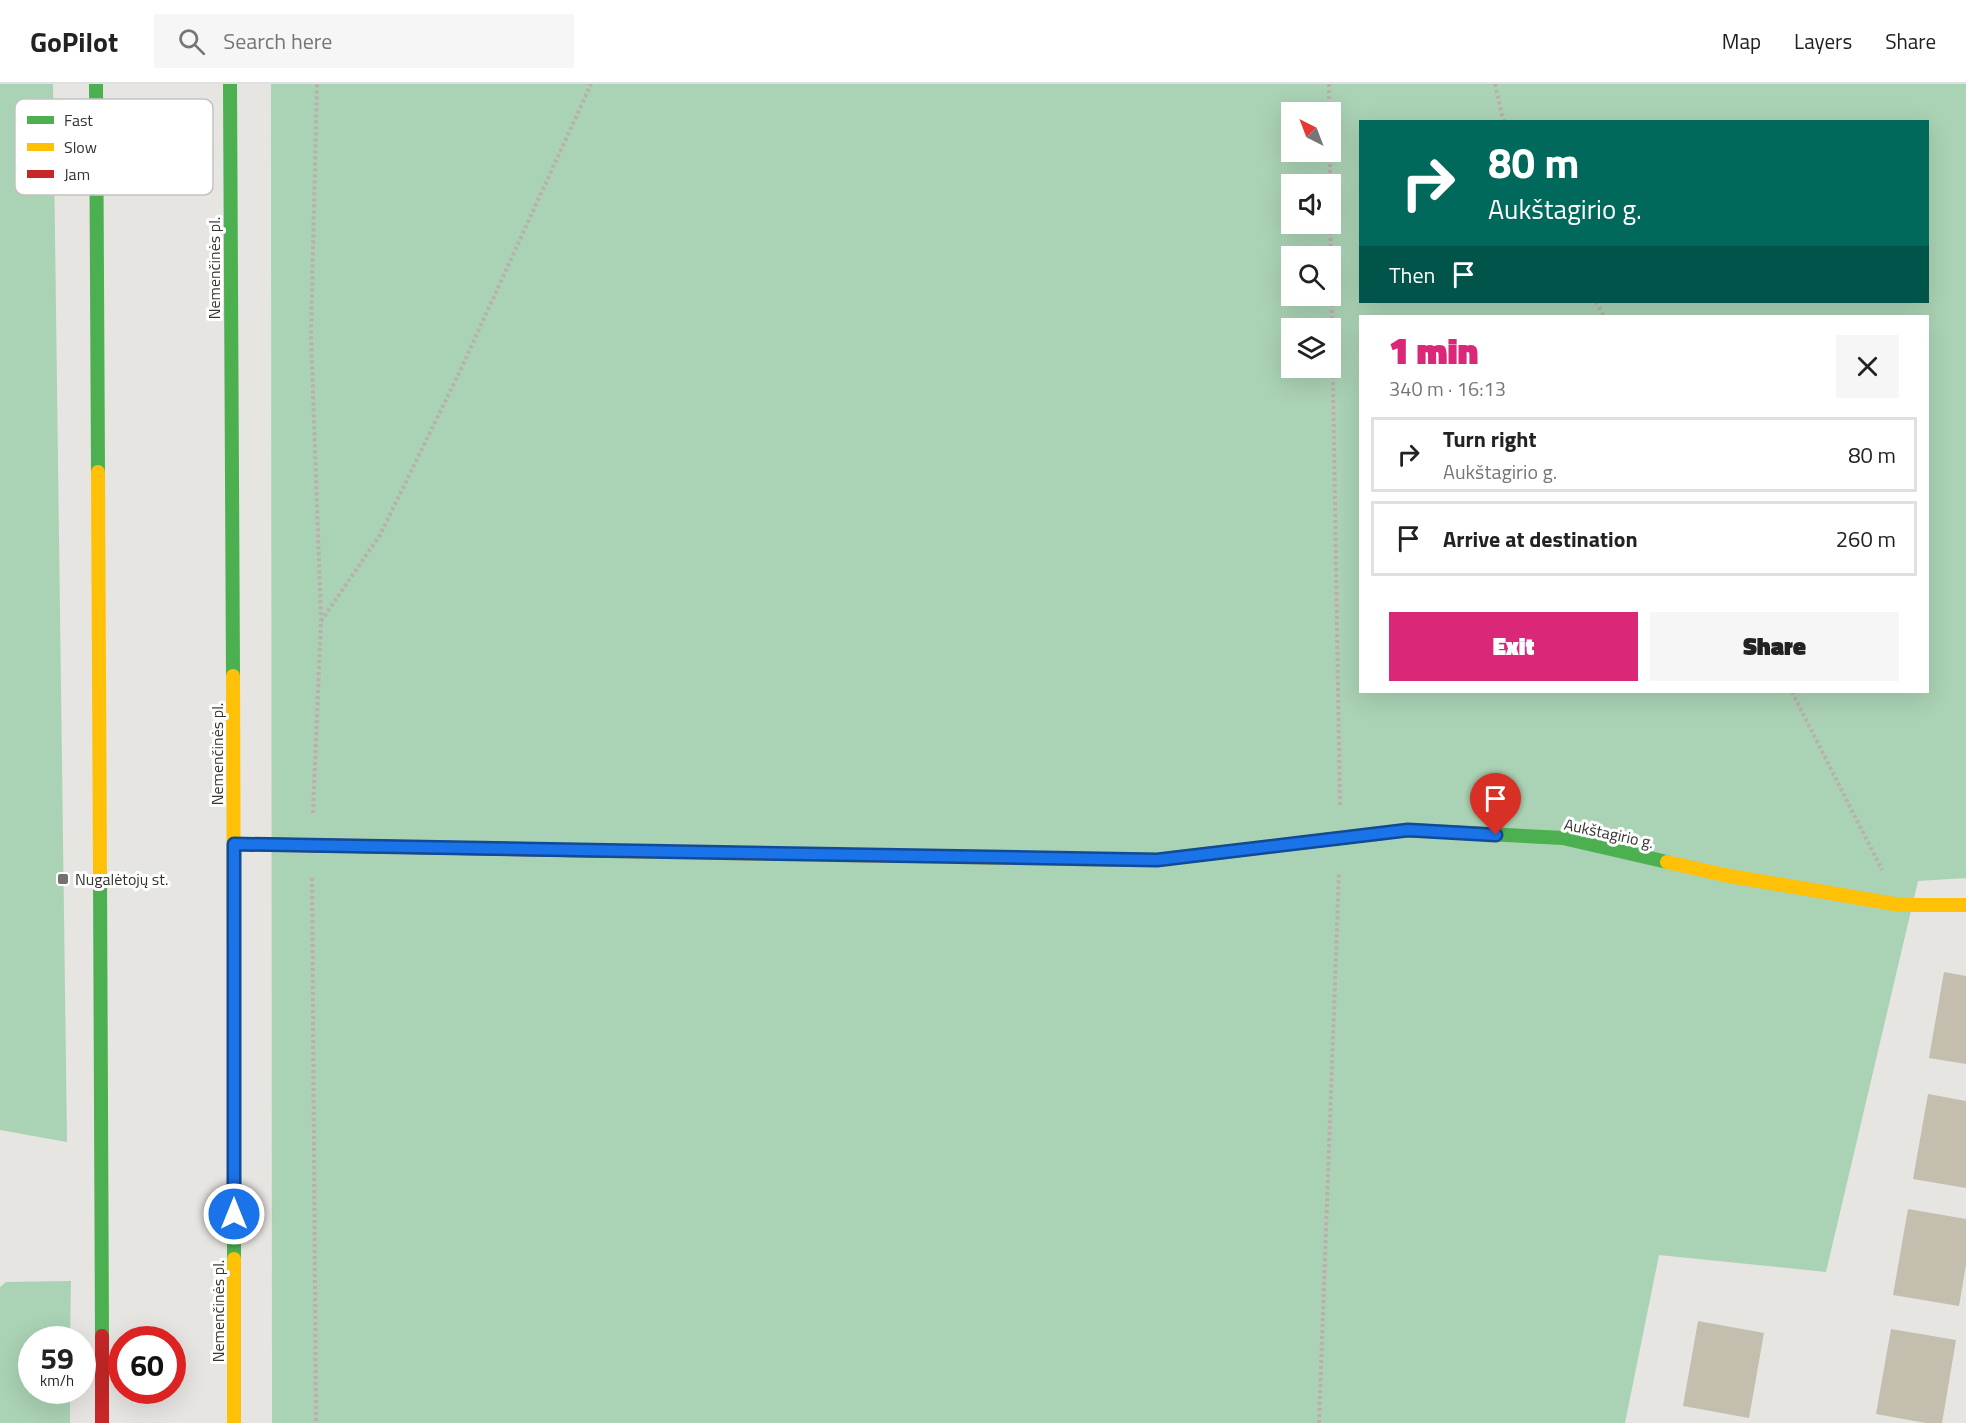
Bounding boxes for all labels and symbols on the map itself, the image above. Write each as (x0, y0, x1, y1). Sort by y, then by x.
legend (15, 99, 213, 195)
north arrow (1281, 102, 1341, 162)
text: Fast (64, 108, 93, 132)
text: Slow (64, 135, 97, 159)
text: Jam (64, 162, 90, 186)
street label: Nemenčinės pl. (202, 217, 226, 319)
street label: Nemenčinės pl. (205, 703, 229, 805)
pin (1470, 773, 1521, 835)
street label: Aukštagirio g. (1562, 812, 1656, 854)
place label: Nugalėtojų st. (75, 867, 168, 891)
marker: Nugalėtojų st. (56, 872, 70, 886)
position arrow (202, 1182, 266, 1246)
street label: Nemenčinės pl. (206, 1260, 230, 1362)
speed limit sign: 60 (108, 1326, 186, 1404)

